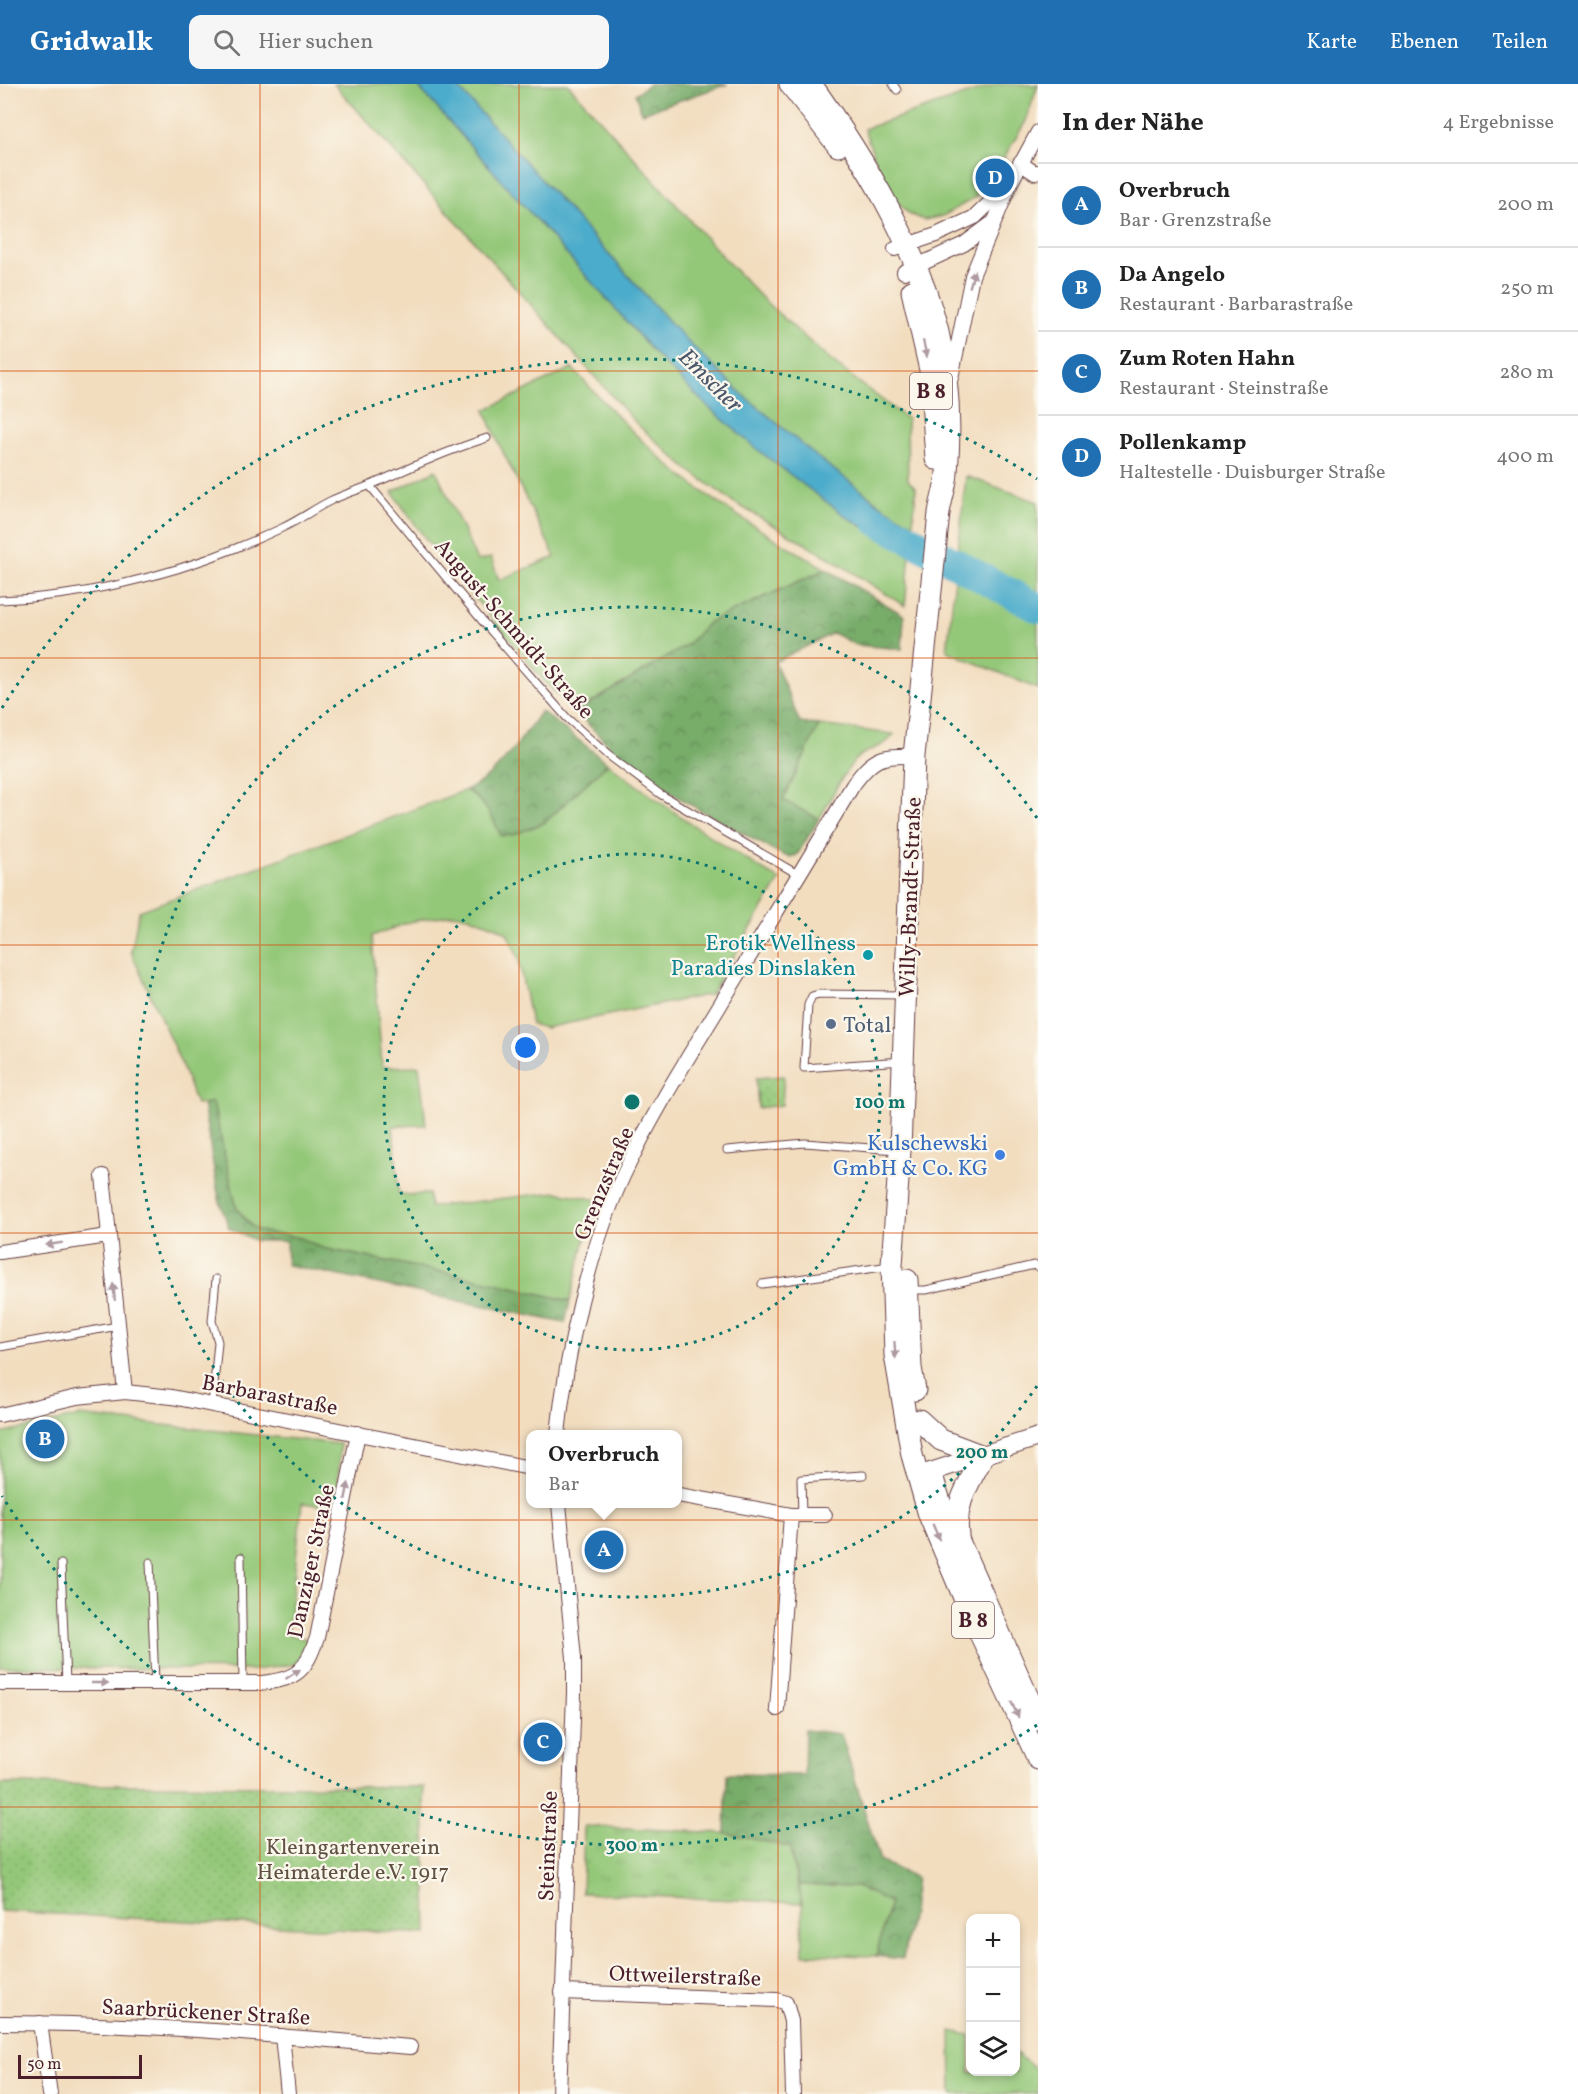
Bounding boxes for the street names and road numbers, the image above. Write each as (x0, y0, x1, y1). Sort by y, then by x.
road number: B 8 (910, 373, 952, 409)
street label: August-Schmidt-Straße (426, 533, 600, 727)
street label: Willy-Brandt-Straße (893, 796, 930, 998)
street label: Grenzstraße (567, 1122, 643, 1246)
street label: Barbarastraße (199, 1368, 340, 1425)
street label: Danziger Straße (281, 1482, 344, 1641)
road number: B 8 (952, 1602, 994, 1638)
street label: Steinstraße (532, 1790, 567, 1902)
street label: Ottweilerstraße (608, 1959, 762, 1996)
street label: Saarbrückener Straße (101, 1993, 311, 2034)

